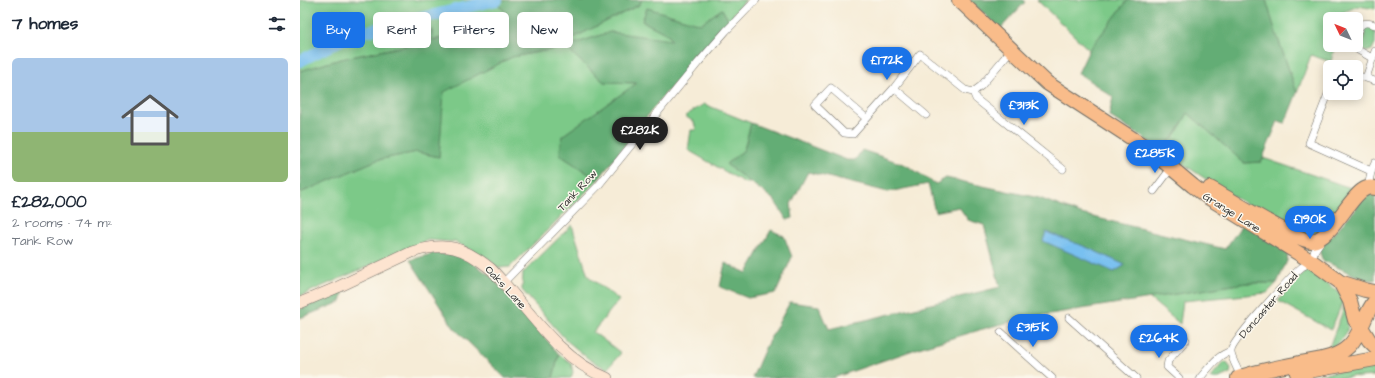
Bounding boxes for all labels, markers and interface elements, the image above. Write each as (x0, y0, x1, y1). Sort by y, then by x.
text: 7 homes (12, 12, 78, 36)
chip: Buy (312, 12, 365, 48)
chip: Rent (373, 12, 431, 48)
chip: Filters (439, 12, 509, 48)
chip: New (517, 12, 573, 48)
north arrow (1323, 12, 1363, 52)
map controls (1323, 12, 1363, 100)
icon: filters (266, 13, 288, 35)
pin: £172K (859, 47, 915, 81)
text: £172K (871, 51, 903, 69)
button: locate (1323, 60, 1363, 100)
icon: home (114, 84, 186, 156)
pin: £313K (996, 92, 1052, 126)
text: £313K (1009, 96, 1039, 114)
pin: £282K (612, 117, 668, 151)
text: £282K (621, 121, 659, 139)
pin: £285K (1127, 140, 1183, 174)
text: £285K (1135, 144, 1175, 162)
street label: Tank Row (554, 166, 601, 214)
street label: Grange Lane (1199, 189, 1264, 237)
text: £282,000 (12, 190, 87, 214)
pin: £190K (1282, 206, 1338, 240)
text: £190K (1294, 210, 1326, 228)
text: 2 rooms · 74 m² (12, 214, 112, 232)
text: Tank Row (12, 232, 74, 250)
street label: Oaks Lane (482, 262, 530, 312)
street label: Doncaster Road (1235, 269, 1302, 342)
pin: £315K (1005, 314, 1061, 348)
text: £315K (1017, 318, 1049, 336)
pin: £264K (1131, 325, 1187, 359)
text: £264K (1139, 329, 1179, 347)

